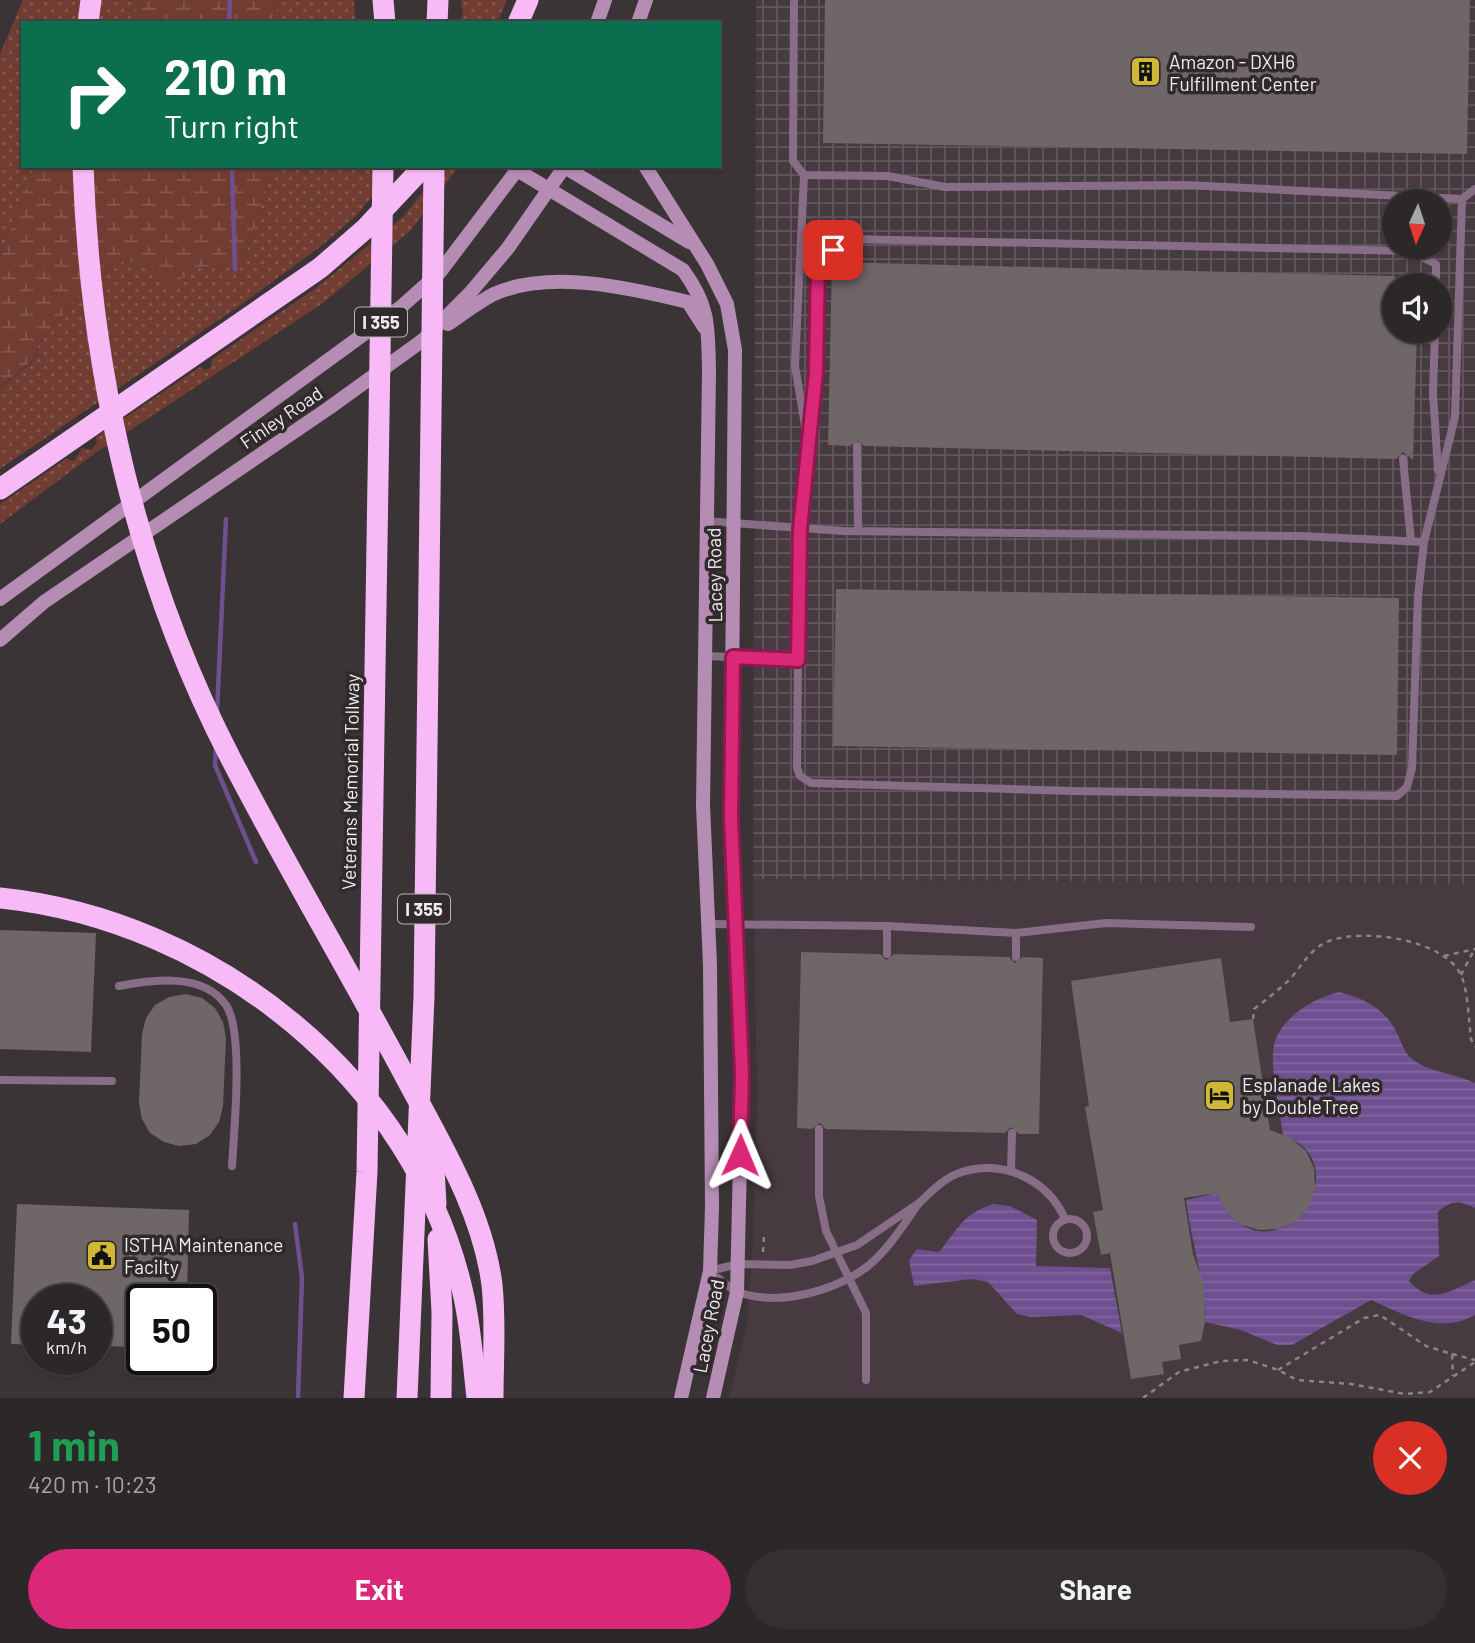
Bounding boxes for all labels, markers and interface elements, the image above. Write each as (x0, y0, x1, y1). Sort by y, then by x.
text: 210 m (164, 46, 287, 105)
icon: right (49, 49, 140, 140)
place label: Amazon - DXH6 Fulfillment Center (1169, 50, 1317, 95)
building icon: Amazon - DXH6 Fulfillment Center (1129, 55, 1163, 89)
text: Turn right (164, 106, 299, 144)
north arrow (1382, 189, 1452, 259)
map controls (1382, 189, 1452, 343)
pin (803, 220, 863, 280)
icon: arrive (814, 231, 852, 269)
button: sound (1382, 273, 1452, 343)
road number: I 355 (355, 308, 407, 336)
street label: Finley Road (235, 381, 327, 453)
street label: Lacey Road (702, 527, 726, 623)
street label: Veterans Memorial Tollway (337, 673, 363, 890)
road number: I 355 (398, 894, 450, 924)
place label: Esplanade Lakes by DoubleTree (1242, 1073, 1380, 1118)
hotel icon: Esplanade Lakes by DoubleTree (1202, 1078, 1236, 1112)
position arrow (703, 1118, 777, 1192)
place label: ISTHA Maintenance Facilty (124, 1233, 283, 1278)
public building icon: ISTHA Maintenance Facilty (84, 1238, 118, 1272)
street label: Lacey Road (688, 1277, 728, 1375)
speed limit sign: 50 (126, 1284, 217, 1375)
text: 43 (46, 1299, 87, 1341)
text: km/h (46, 1336, 87, 1358)
text: 1 min (28, 1419, 120, 1469)
button: close (1373, 1421, 1447, 1495)
text: 420 m · 10:23 (28, 1470, 157, 1498)
button: Exit (28, 1549, 731, 1629)
button: Share (745, 1549, 1447, 1629)

